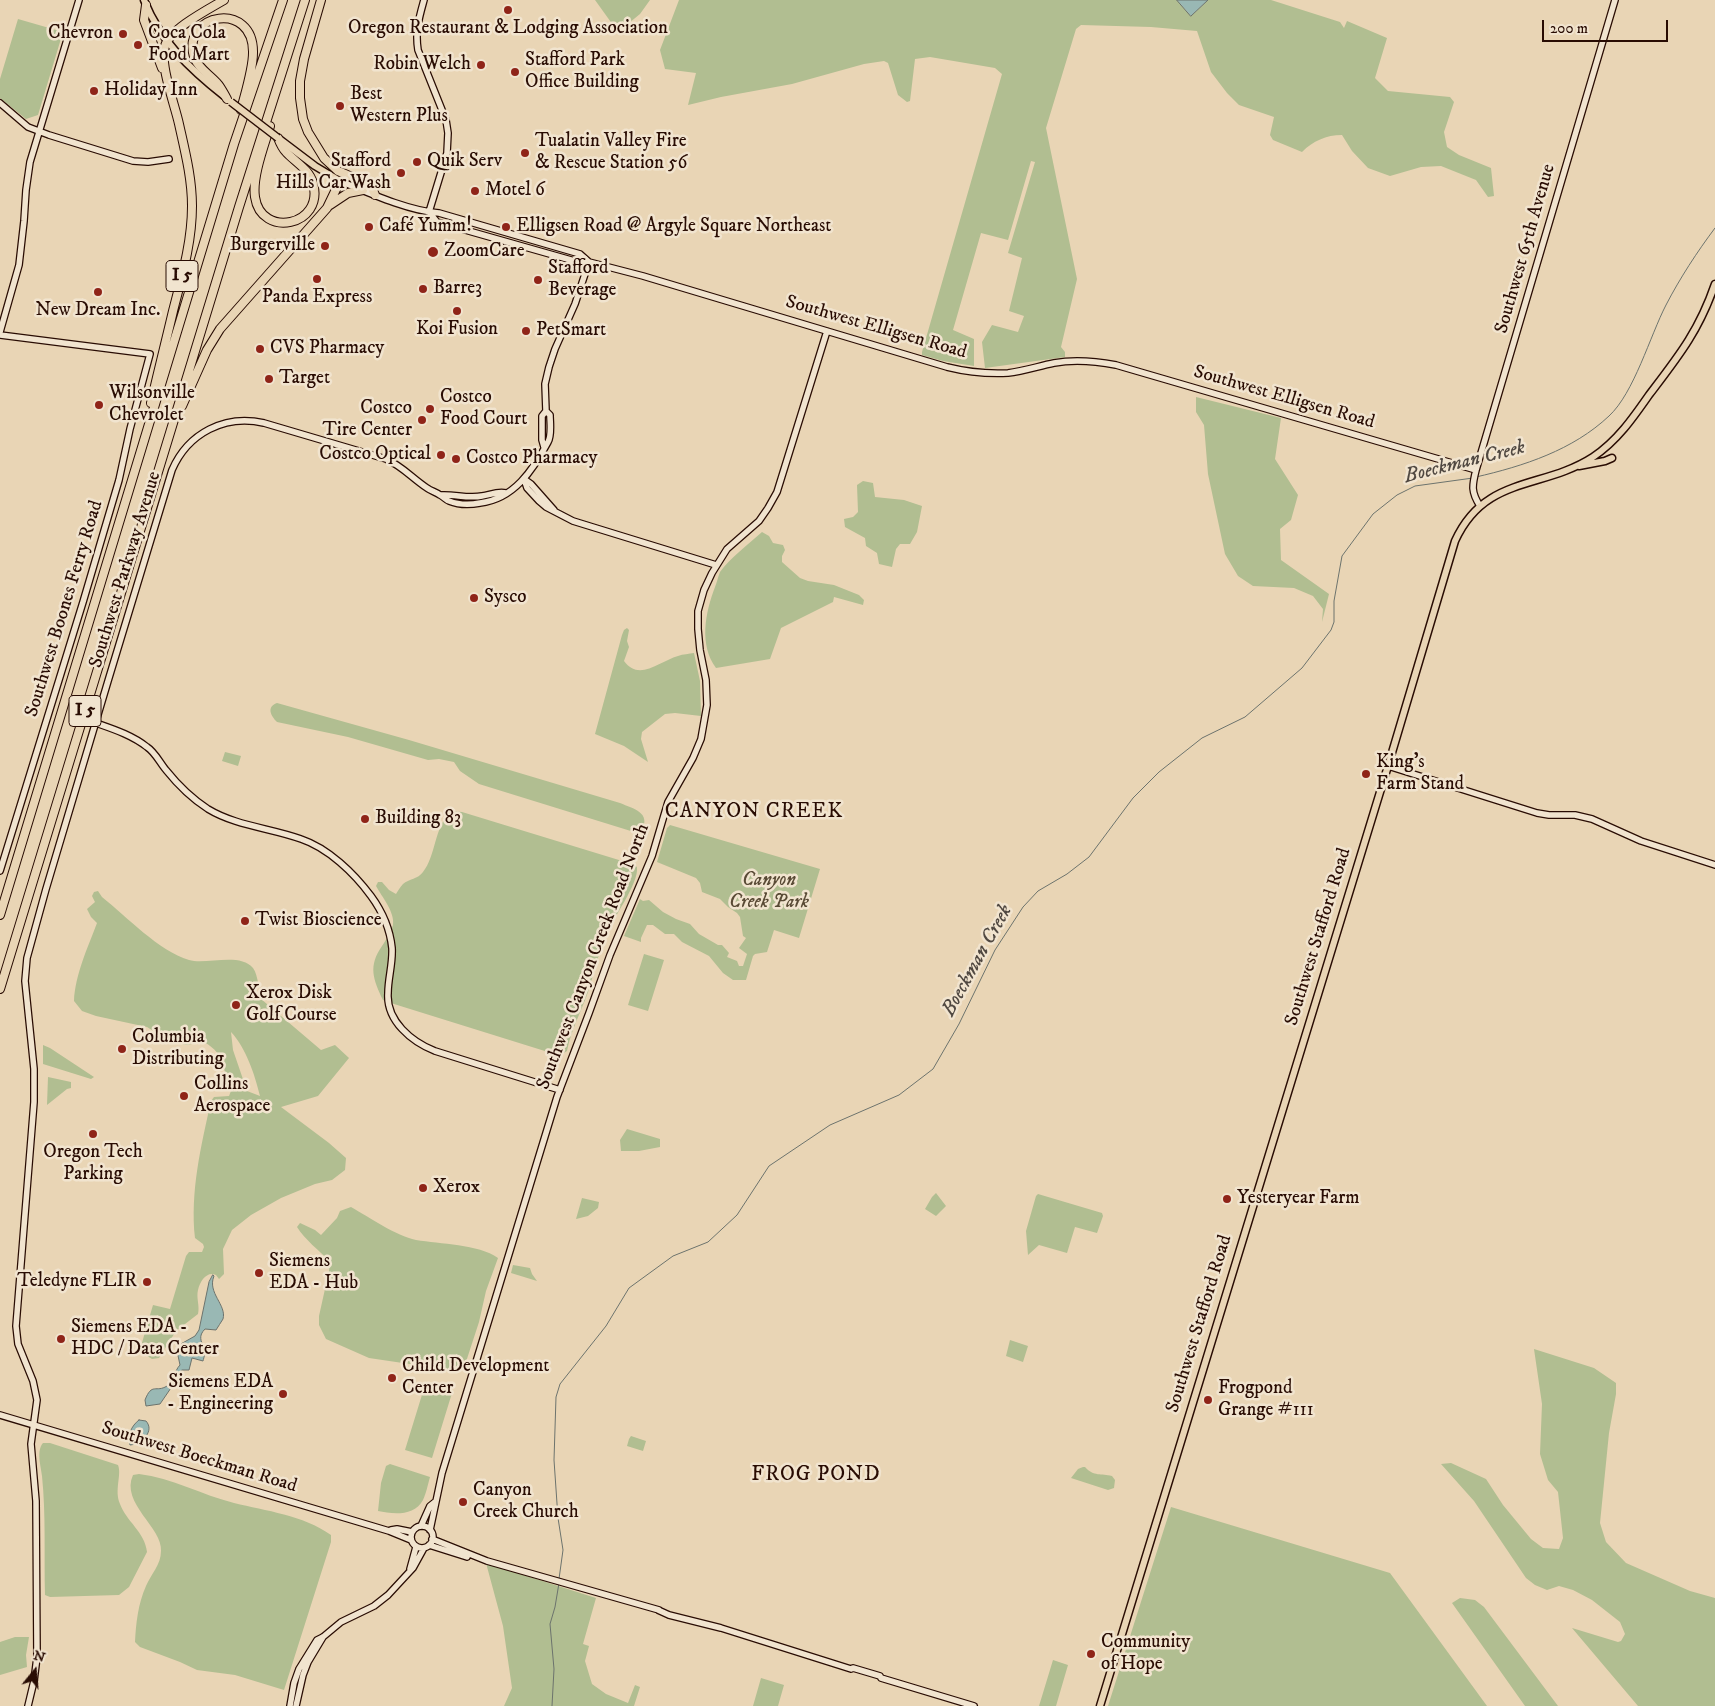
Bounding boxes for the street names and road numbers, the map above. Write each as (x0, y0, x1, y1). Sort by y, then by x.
street label: Southwest 65th Avenue (1491, 162, 1561, 336)
road number: I 5 (166, 260, 198, 292)
street label: Southwest Elligsen Road (783, 291, 969, 365)
street label: Southwest Elligsen Road (1191, 361, 1377, 435)
street label: Southwest Parkway Avenue (85, 469, 167, 671)
street label: Southwest Boones Ferry Road (21, 498, 109, 720)
road number: I 5 (69, 696, 101, 726)
street label: Southwest Canyon Creek Road North (533, 821, 655, 1093)
street label: Southwest Stafford Road (1281, 845, 1357, 1029)
street label: Southwest Stafford Road (1162, 1232, 1238, 1416)
street label: Southwest Boeckman Road (98, 1417, 300, 1499)

